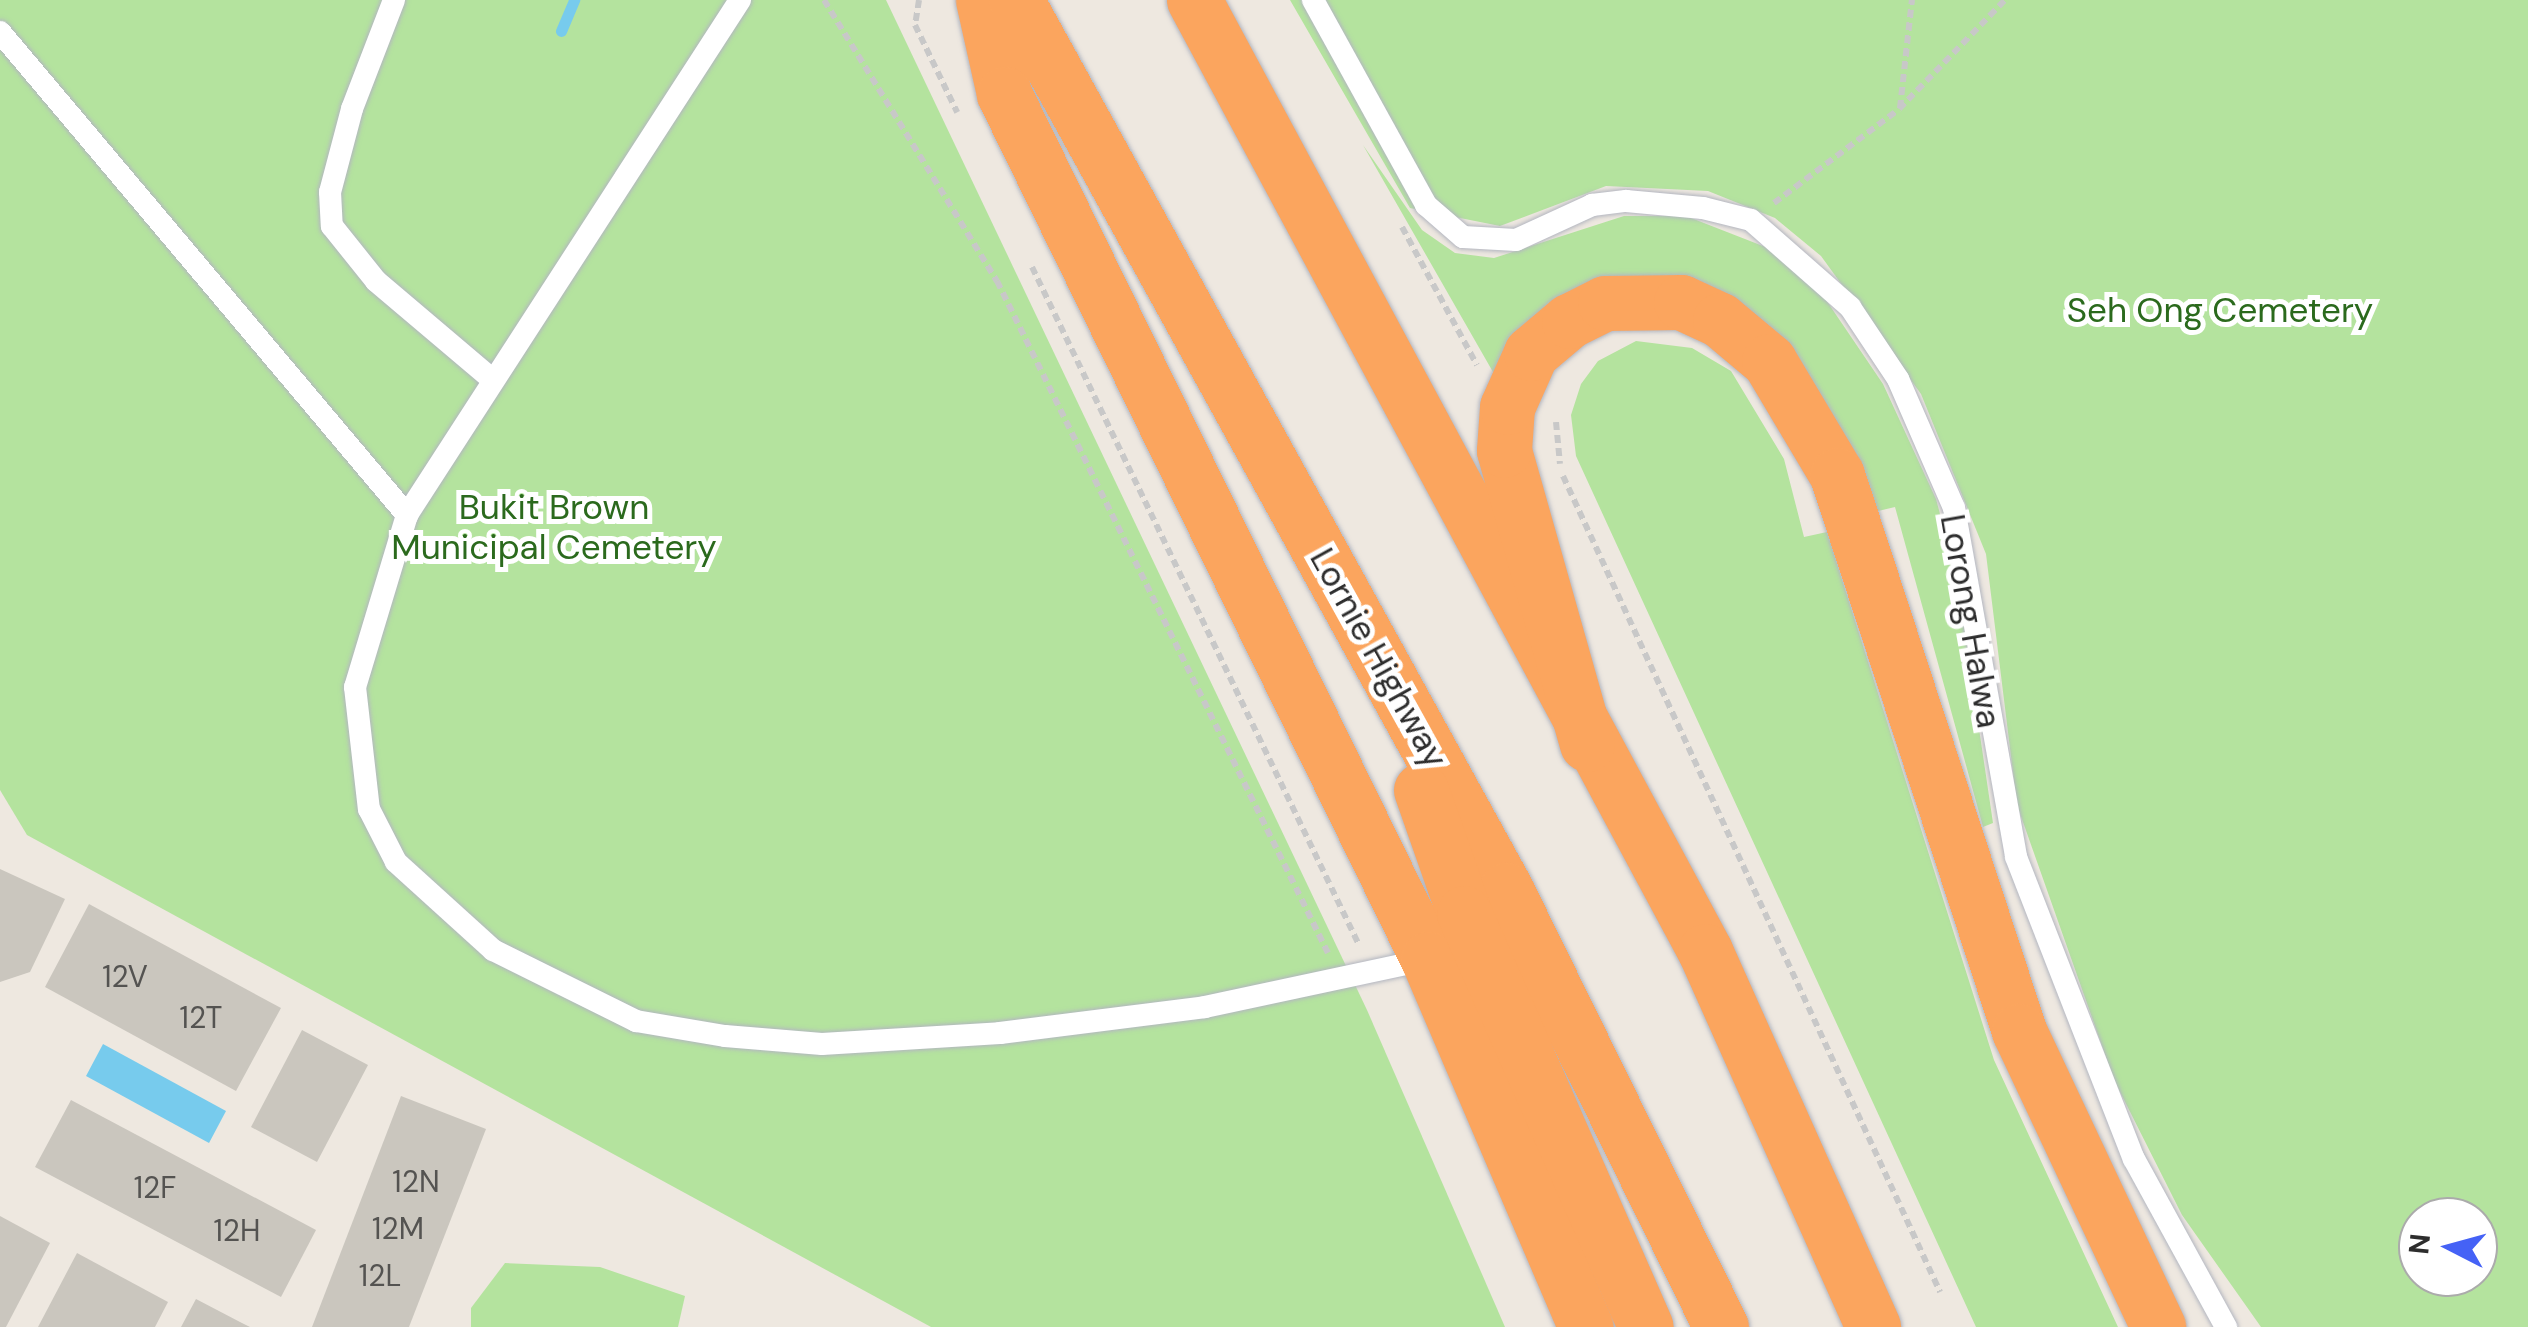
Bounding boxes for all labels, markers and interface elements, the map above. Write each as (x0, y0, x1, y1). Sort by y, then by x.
park label: Seh Ong Cemetery (2067, 289, 2373, 331)
park label: Bukit Brown Municipal Cemetery (391, 486, 717, 568)
street label: Lorong Halwa (1932, 511, 2010, 731)
street label: Lornie Highway (1301, 541, 1457, 775)
house number: 12V (102, 959, 148, 995)
house number: 12T (180, 1000, 222, 1036)
house number: 12N (392, 1164, 440, 1200)
house number: 12F (134, 1170, 176, 1206)
north arrow (2398, 1197, 2498, 1297)
house number: 12M (372, 1211, 424, 1247)
house number: 12H (213, 1213, 261, 1249)
text: N (2400, 1232, 2439, 1256)
house number: 12L (359, 1258, 401, 1294)

